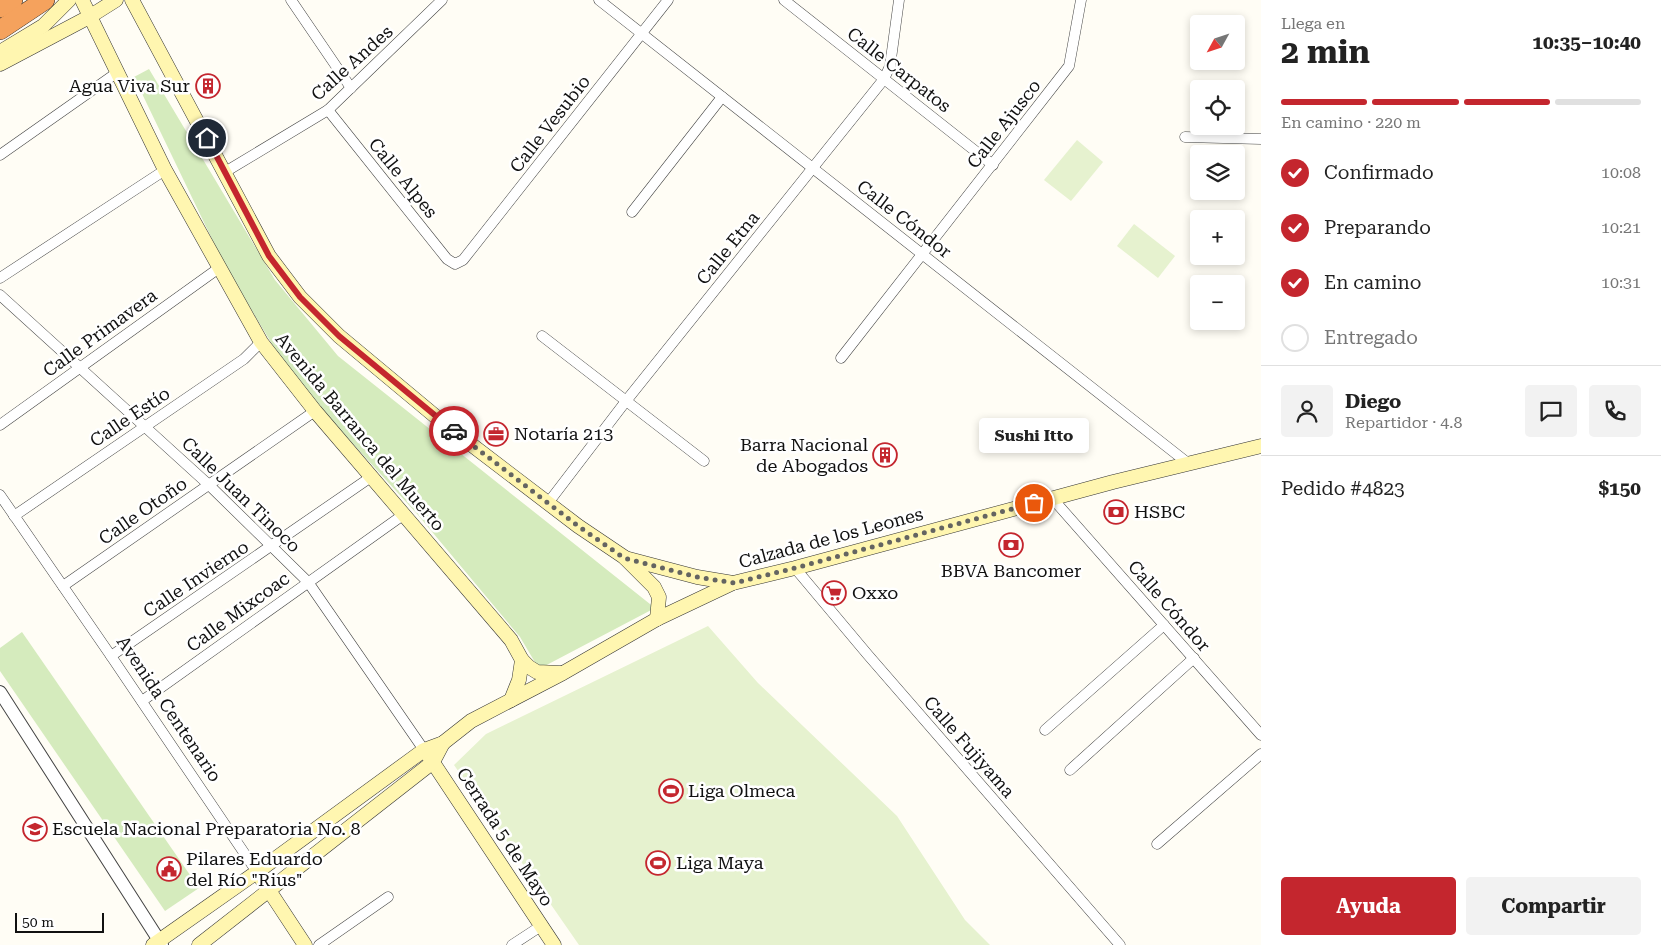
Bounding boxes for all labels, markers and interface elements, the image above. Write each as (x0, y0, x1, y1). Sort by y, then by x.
text: Llega en (1281, 14, 1345, 33)
north arrow (1190, 15, 1245, 70)
map controls (1190, 15, 1245, 330)
street label: Calle Andes (307, 21, 397, 105)
street label: Calle Carpatos (843, 23, 955, 117)
text: 10:35–10:40 (1532, 31, 1641, 54)
text: 2 min (1281, 33, 1370, 71)
street label: Calle Vesubio (505, 71, 594, 177)
building icon: Agua Viva Sur (195, 73, 221, 99)
place label: Agua Viva Sur (69, 75, 190, 96)
street label: Calle Ajusco (962, 75, 1045, 172)
button: locate (1190, 80, 1245, 135)
text: En camino · 220 m (1281, 113, 1421, 132)
pin (186, 117, 228, 159)
icon: home (193, 124, 221, 152)
street label: Calle Alpes (365, 133, 442, 222)
button: layers (1190, 145, 1245, 200)
icon: check (1281, 159, 1309, 187)
text: Confirmado (1324, 161, 1434, 184)
text: 10:08 (1601, 163, 1641, 182)
street label: Calle Cóndor (853, 175, 956, 262)
street label: Calle Etna (692, 207, 764, 288)
button: + (1190, 210, 1245, 265)
icon: check (1281, 214, 1309, 242)
text: Preparando (1324, 216, 1431, 239)
text: 10:21 (1601, 218, 1641, 237)
icon: check (1281, 269, 1309, 297)
text: En camino (1324, 271, 1421, 294)
text: 10:31 (1601, 273, 1641, 292)
button: − (1190, 275, 1245, 330)
street label: Calle Primavera (39, 284, 161, 381)
text: Entregado (1324, 326, 1418, 349)
street label: Avenida Barranca del Muerto (271, 328, 449, 535)
street label: Calle Estío (86, 382, 174, 451)
button: person (1281, 385, 1333, 437)
button: chat (1525, 385, 1577, 437)
button: phone (1589, 385, 1641, 437)
text: Diego (1345, 390, 1401, 413)
courier (429, 406, 479, 456)
text: Repartidor · 4.8 (1345, 413, 1462, 432)
icon: car (440, 417, 468, 445)
callout: Sushi Itto (979, 418, 1089, 453)
office icon: Notaría 213 (483, 421, 509, 447)
place label: Notaría 213 (514, 423, 613, 444)
text: Sushi Itto (995, 426, 1073, 445)
street label: Calle Juan Tinoco (178, 433, 305, 557)
place label: Barra Nacional de Abogados (740, 434, 868, 476)
building icon: Barra Nacional de Abogados (872, 442, 898, 468)
street label: Calle Otoño (95, 472, 191, 549)
text: Pedido #4823 (1281, 477, 1405, 500)
text: $150 (1598, 477, 1641, 500)
pin (1013, 482, 1055, 524)
icon: bag (1020, 489, 1048, 517)
bank icon: HSBC (1103, 499, 1129, 525)
place label: HSBC (1134, 501, 1185, 522)
street label: Calzada de los Leones (736, 503, 925, 572)
bank icon: BBVA Bancomer (998, 532, 1024, 558)
street label: Calle Invierno (139, 536, 252, 622)
street label: Calle Cóndor (1124, 556, 1215, 656)
place label: BBVA Bancomer (941, 560, 1081, 581)
street label: Calle Mixcoac (182, 567, 293, 656)
supermarket icon: Oxxo (821, 580, 847, 606)
place label: Oxxo (852, 582, 898, 603)
street label: Avenida Centenario (113, 632, 226, 786)
street label: Calle Fujiyama (920, 692, 1019, 802)
street label: Cerrada 5 de Mayo (453, 763, 558, 910)
sports icon: Liga Olmeca (658, 778, 684, 804)
place label: Liga Olmeca (688, 780, 795, 801)
school or university icon: Escuela Nacional Preparatoria No. 8 (22, 816, 48, 842)
place label: Escuela Nacional Preparatoria No. 8 (52, 818, 361, 839)
place label: Pilares Eduardo del Río "Rius" (186, 848, 323, 890)
sports icon: Liga Maya (645, 850, 671, 876)
place label: Liga Maya (676, 852, 764, 873)
public building icon: Pilares Eduardo del Río "Rius" (156, 856, 182, 882)
button: Ayuda (1281, 877, 1456, 935)
button: Compartir (1466, 877, 1641, 935)
scale bar (15, 910, 104, 933)
text: 50 m (22, 914, 54, 930)

